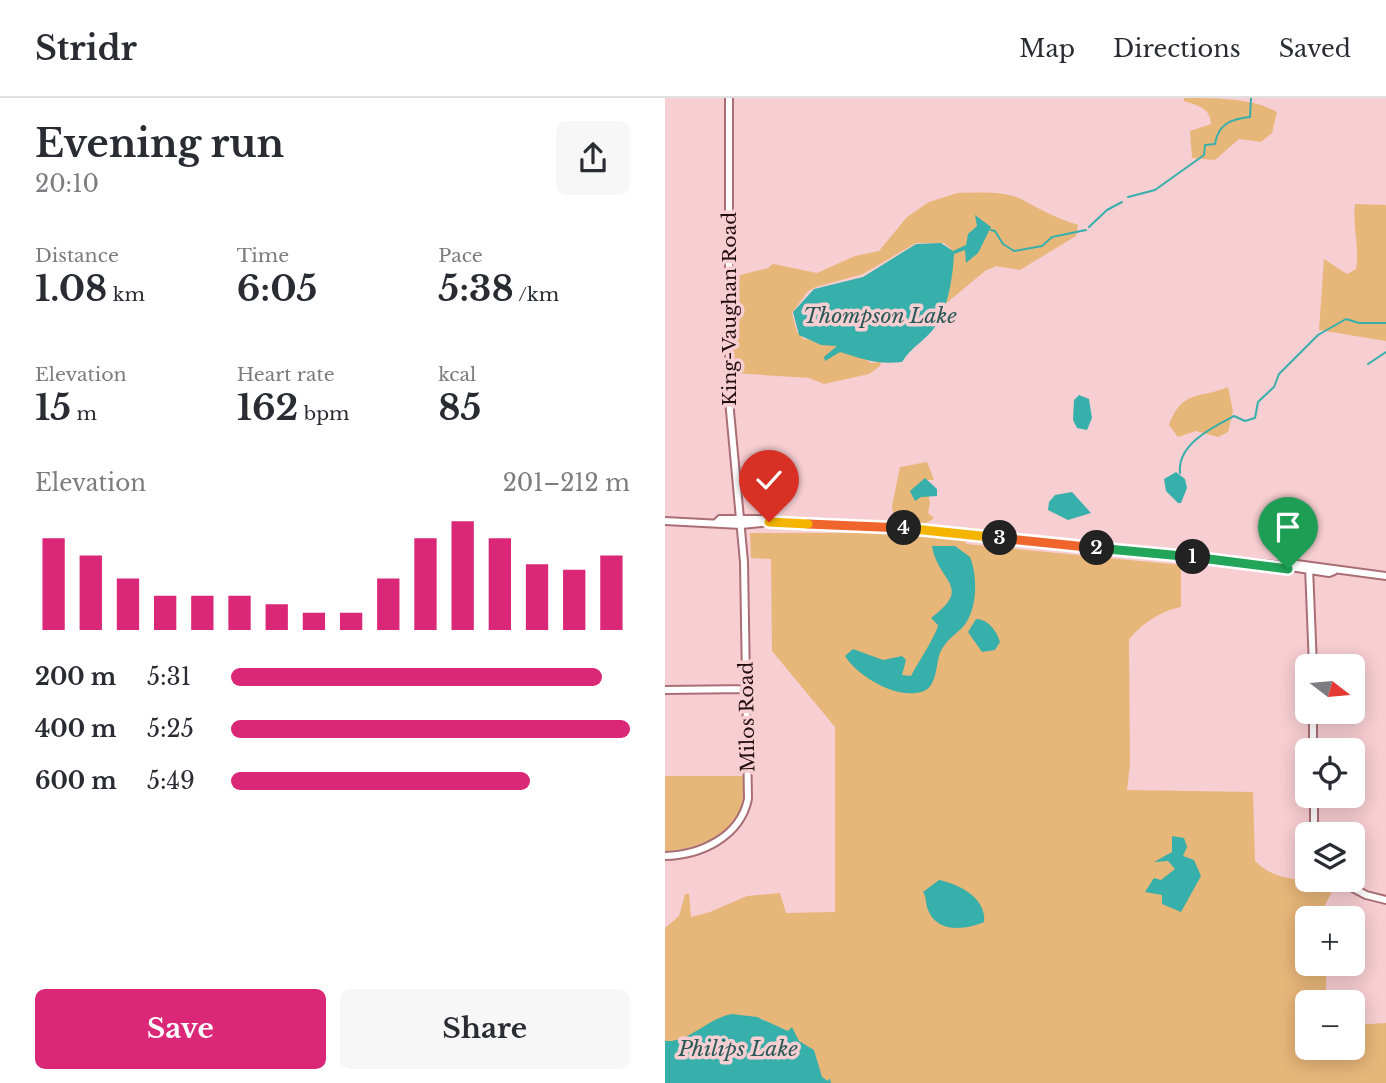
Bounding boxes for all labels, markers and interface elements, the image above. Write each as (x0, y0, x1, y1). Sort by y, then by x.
text: Stridr (35, 28, 137, 69)
text: Map (1019, 34, 1075, 63)
text: Directions (1113, 34, 1241, 63)
text: Saved (1279, 34, 1351, 63)
text: Evening run (35, 120, 284, 167)
button: share (556, 121, 630, 195)
text: 20:10 (35, 170, 99, 198)
street label: King-Vaughan Road (718, 212, 741, 406)
text: Distance (35, 244, 119, 267)
text: Time (237, 244, 289, 267)
text: Pace (438, 244, 483, 267)
text: 1.08 (35, 267, 107, 310)
text: 6:05 (237, 267, 317, 310)
text: 5:38 (438, 267, 514, 310)
text: km (107, 283, 145, 306)
text: /km (514, 283, 559, 306)
water label: Thompson Lake (803, 303, 957, 329)
text: Elevation (35, 363, 127, 386)
text: Heart rate (237, 363, 335, 386)
text: kcal (438, 363, 476, 386)
text: 15 (35, 386, 71, 429)
text: 162 (237, 386, 298, 429)
text: 85 (438, 386, 481, 429)
text: m (71, 402, 97, 425)
text: bpm (298, 402, 349, 425)
pin (739, 450, 799, 522)
icon: check (750, 461, 788, 499)
text: Elevation (35, 469, 146, 497)
text: 201–212 m (503, 469, 630, 497)
pin (1258, 497, 1318, 569)
icon: arrive (1269, 508, 1307, 546)
pin: 4 (887, 510, 921, 546)
text: 4 (897, 516, 910, 539)
pin: 3 (983, 520, 1017, 556)
text: 3 (993, 526, 1006, 549)
pin: 2 (1079, 531, 1115, 566)
text: 2 (1090, 536, 1103, 559)
pin: 1 (1175, 540, 1211, 574)
text: 1 (1188, 545, 1197, 568)
north arrow (1295, 654, 1365, 724)
map controls (1295, 654, 1365, 1060)
street label: Milos Road (735, 661, 759, 772)
text: 200 m (35, 663, 116, 691)
text: 5:31 (147, 663, 191, 691)
text: 400 m (35, 715, 117, 743)
text: 5:25 (147, 715, 194, 743)
button: locate (1295, 738, 1365, 808)
text: 600 m (35, 767, 117, 795)
text: 5:49 (147, 767, 195, 795)
button: layers (1295, 822, 1365, 892)
button: + (1295, 906, 1365, 976)
button: Save (35, 989, 326, 1069)
button: Share (340, 989, 630, 1069)
button: − (1295, 990, 1365, 1060)
water label: Philips Lake (677, 1036, 798, 1062)

